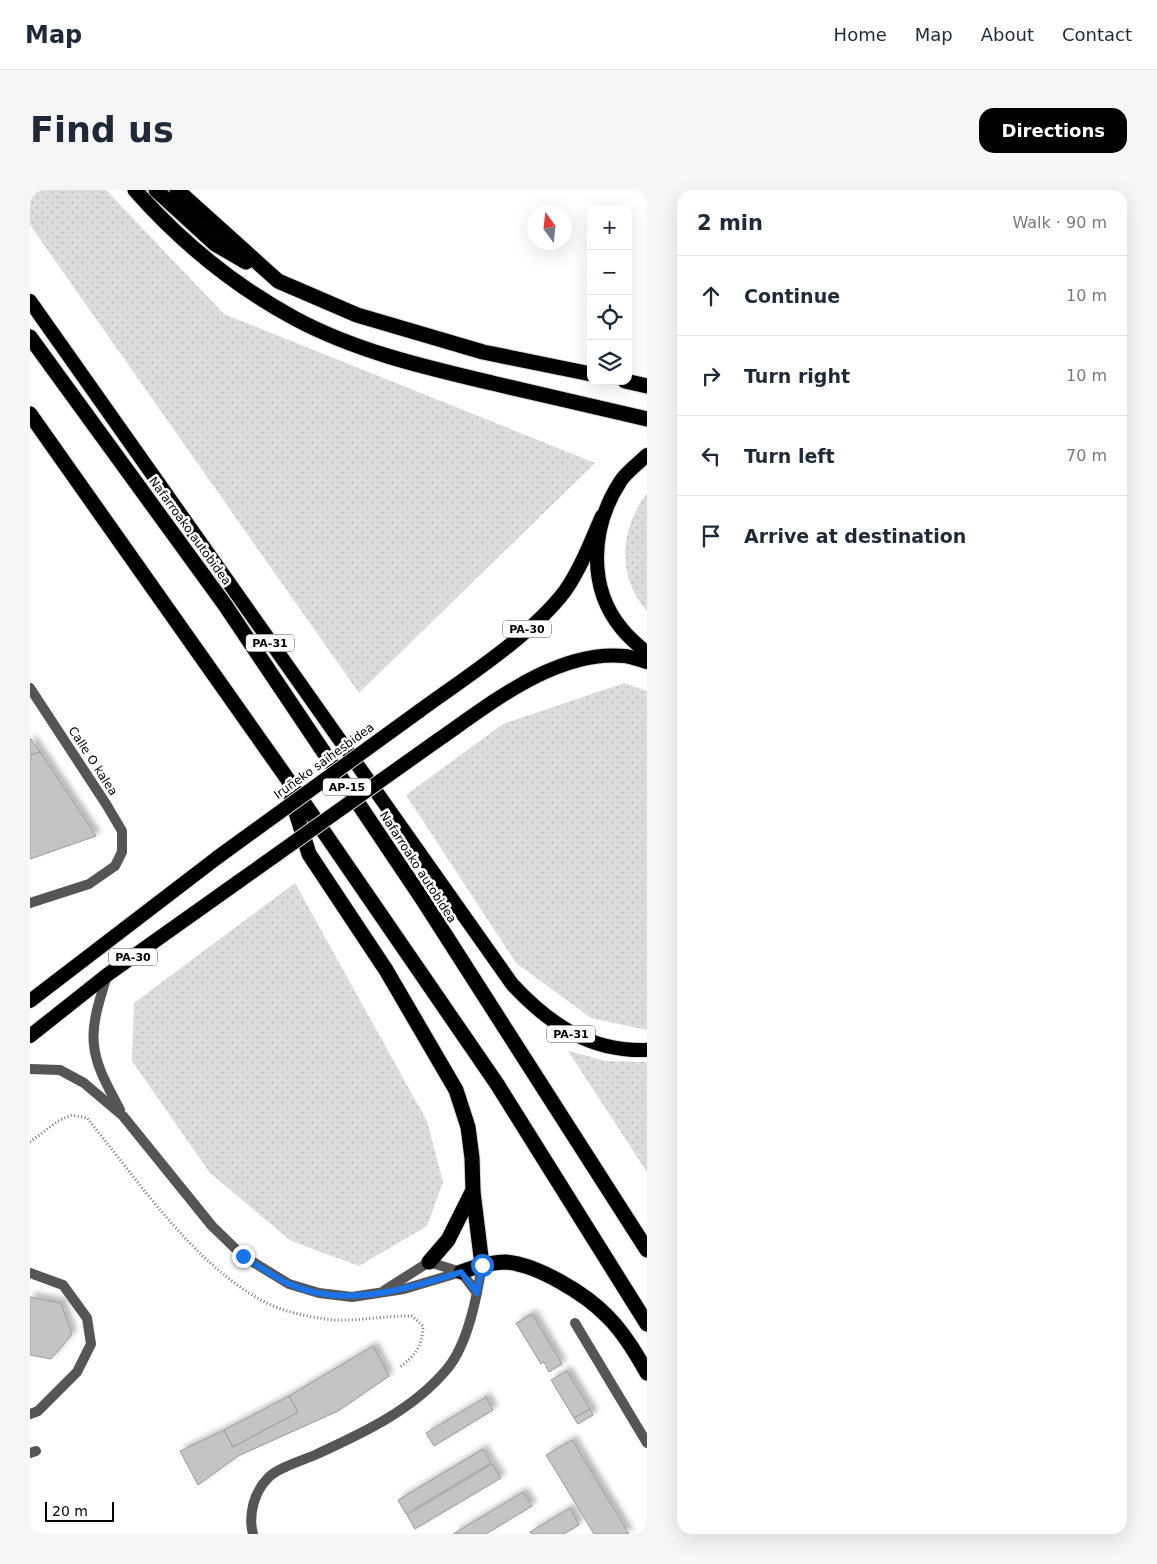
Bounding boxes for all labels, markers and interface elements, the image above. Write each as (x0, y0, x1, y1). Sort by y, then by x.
text: Map (25, 21, 82, 49)
text: Home (834, 24, 887, 45)
text: Map (915, 24, 953, 45)
text: About (981, 24, 1034, 45)
text: Contact (1062, 24, 1132, 45)
button: Directions (979, 108, 1127, 153)
text: Find us (30, 110, 174, 150)
north arrow (527, 205, 572, 250)
map controls (587, 205, 632, 385)
button: + (587, 205, 632, 250)
text: 2 min (697, 211, 763, 235)
text: Walk · 90 m (1012, 213, 1107, 232)
button: − (587, 250, 632, 295)
icon: ahead (697, 282, 725, 310)
text: Continue (744, 285, 840, 307)
text: 10 m (1066, 286, 1107, 305)
button: locate (587, 295, 632, 340)
button: layers (587, 340, 632, 385)
icon: right (697, 362, 725, 390)
text: Turn right (744, 365, 850, 387)
text: 10 m (1066, 366, 1107, 385)
icon: left (697, 442, 725, 470)
text: Turn left (744, 445, 835, 467)
text: 70 m (1066, 446, 1107, 465)
street label: Nafarroako autobidea (146, 474, 234, 588)
icon: arrive (697, 522, 725, 550)
text: Arrive at destination (744, 525, 966, 547)
road number: PA-30 (503, 620, 551, 638)
road number: PA-31 (246, 634, 294, 652)
street label: Iruñeko saihesbidea (271, 720, 377, 802)
street label: Calle O kalea (66, 724, 120, 798)
road number: AP-15 (323, 778, 371, 796)
street label: Nafarroako autobidea (377, 809, 459, 925)
road number: PA-30 (109, 949, 157, 966)
road number: PA-31 (547, 1026, 595, 1042)
route end (232, 1245, 255, 1268)
route start (471, 1254, 494, 1277)
scale bar (45, 1499, 114, 1522)
text: 20 m (52, 1503, 88, 1519)

